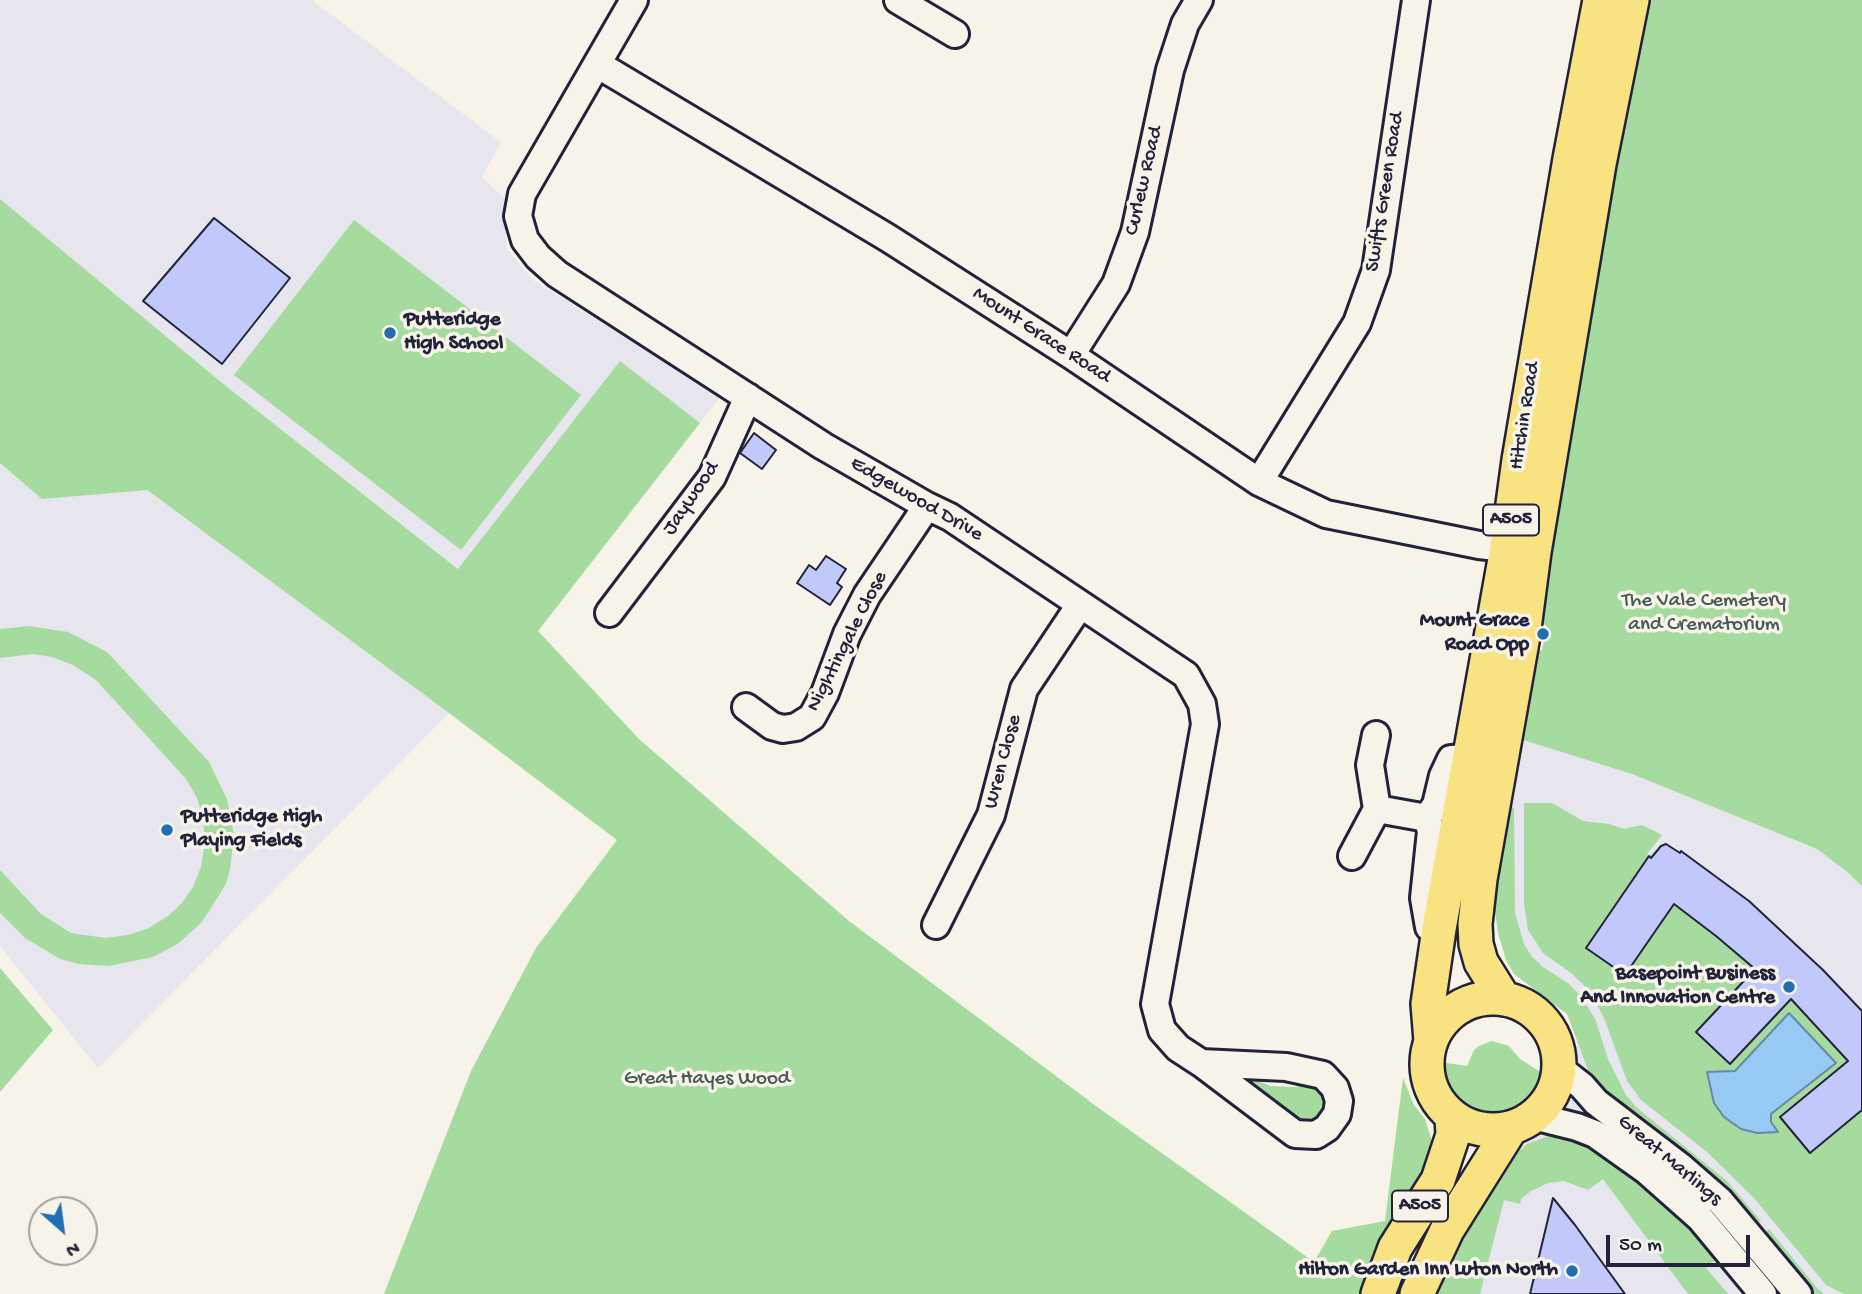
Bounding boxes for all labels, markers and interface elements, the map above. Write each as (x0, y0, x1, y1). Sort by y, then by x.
street label: Swifts Green Road (1361, 110, 1411, 274)
street label: Curlew Road (1120, 124, 1170, 238)
street label: Mount Grace Road (967, 282, 1115, 390)
place label: Putteridge High School (404, 308, 503, 358)
marker: Putteridge High School (382, 325, 398, 341)
street label: Hitchin Road (1505, 360, 1547, 472)
street label: Edgewood Drive (845, 452, 987, 548)
street label: Jaywood (658, 457, 726, 541)
road number: A505 (1483, 505, 1539, 536)
street label: Nightingale Close (802, 568, 894, 716)
park label: The Vale Cemetery and Crematorium (1622, 589, 1786, 639)
place label: Mount Grace Road Opp (1420, 609, 1529, 659)
marker: Mount Grace Road Opp (1535, 626, 1551, 642)
street label: Wren Close (979, 712, 1029, 812)
place label: Putteridge High Playing Fields (181, 805, 322, 855)
marker: Putteridge High Playing Fields (159, 822, 175, 838)
place label: Basepoint Business And Innovation Centre (1581, 962, 1775, 1012)
marker: Basepoint Business And Innovation Centre (1781, 979, 1797, 995)
park label: Great Hayes Wood (624, 1067, 790, 1093)
street label: Great Marlings (1611, 1110, 1727, 1212)
road number: A505 (1392, 1190, 1448, 1222)
north arrow (28, 1196, 98, 1266)
scale bar (1610, 1220, 1754, 1264)
text: 50 m (1619, 1234, 1662, 1259)
text: N (61, 1235, 83, 1261)
place label: Hilton Garden Inn Luton North (1298, 1258, 1558, 1284)
marker: Hilton Garden Inn Luton North (1564, 1263, 1580, 1279)

